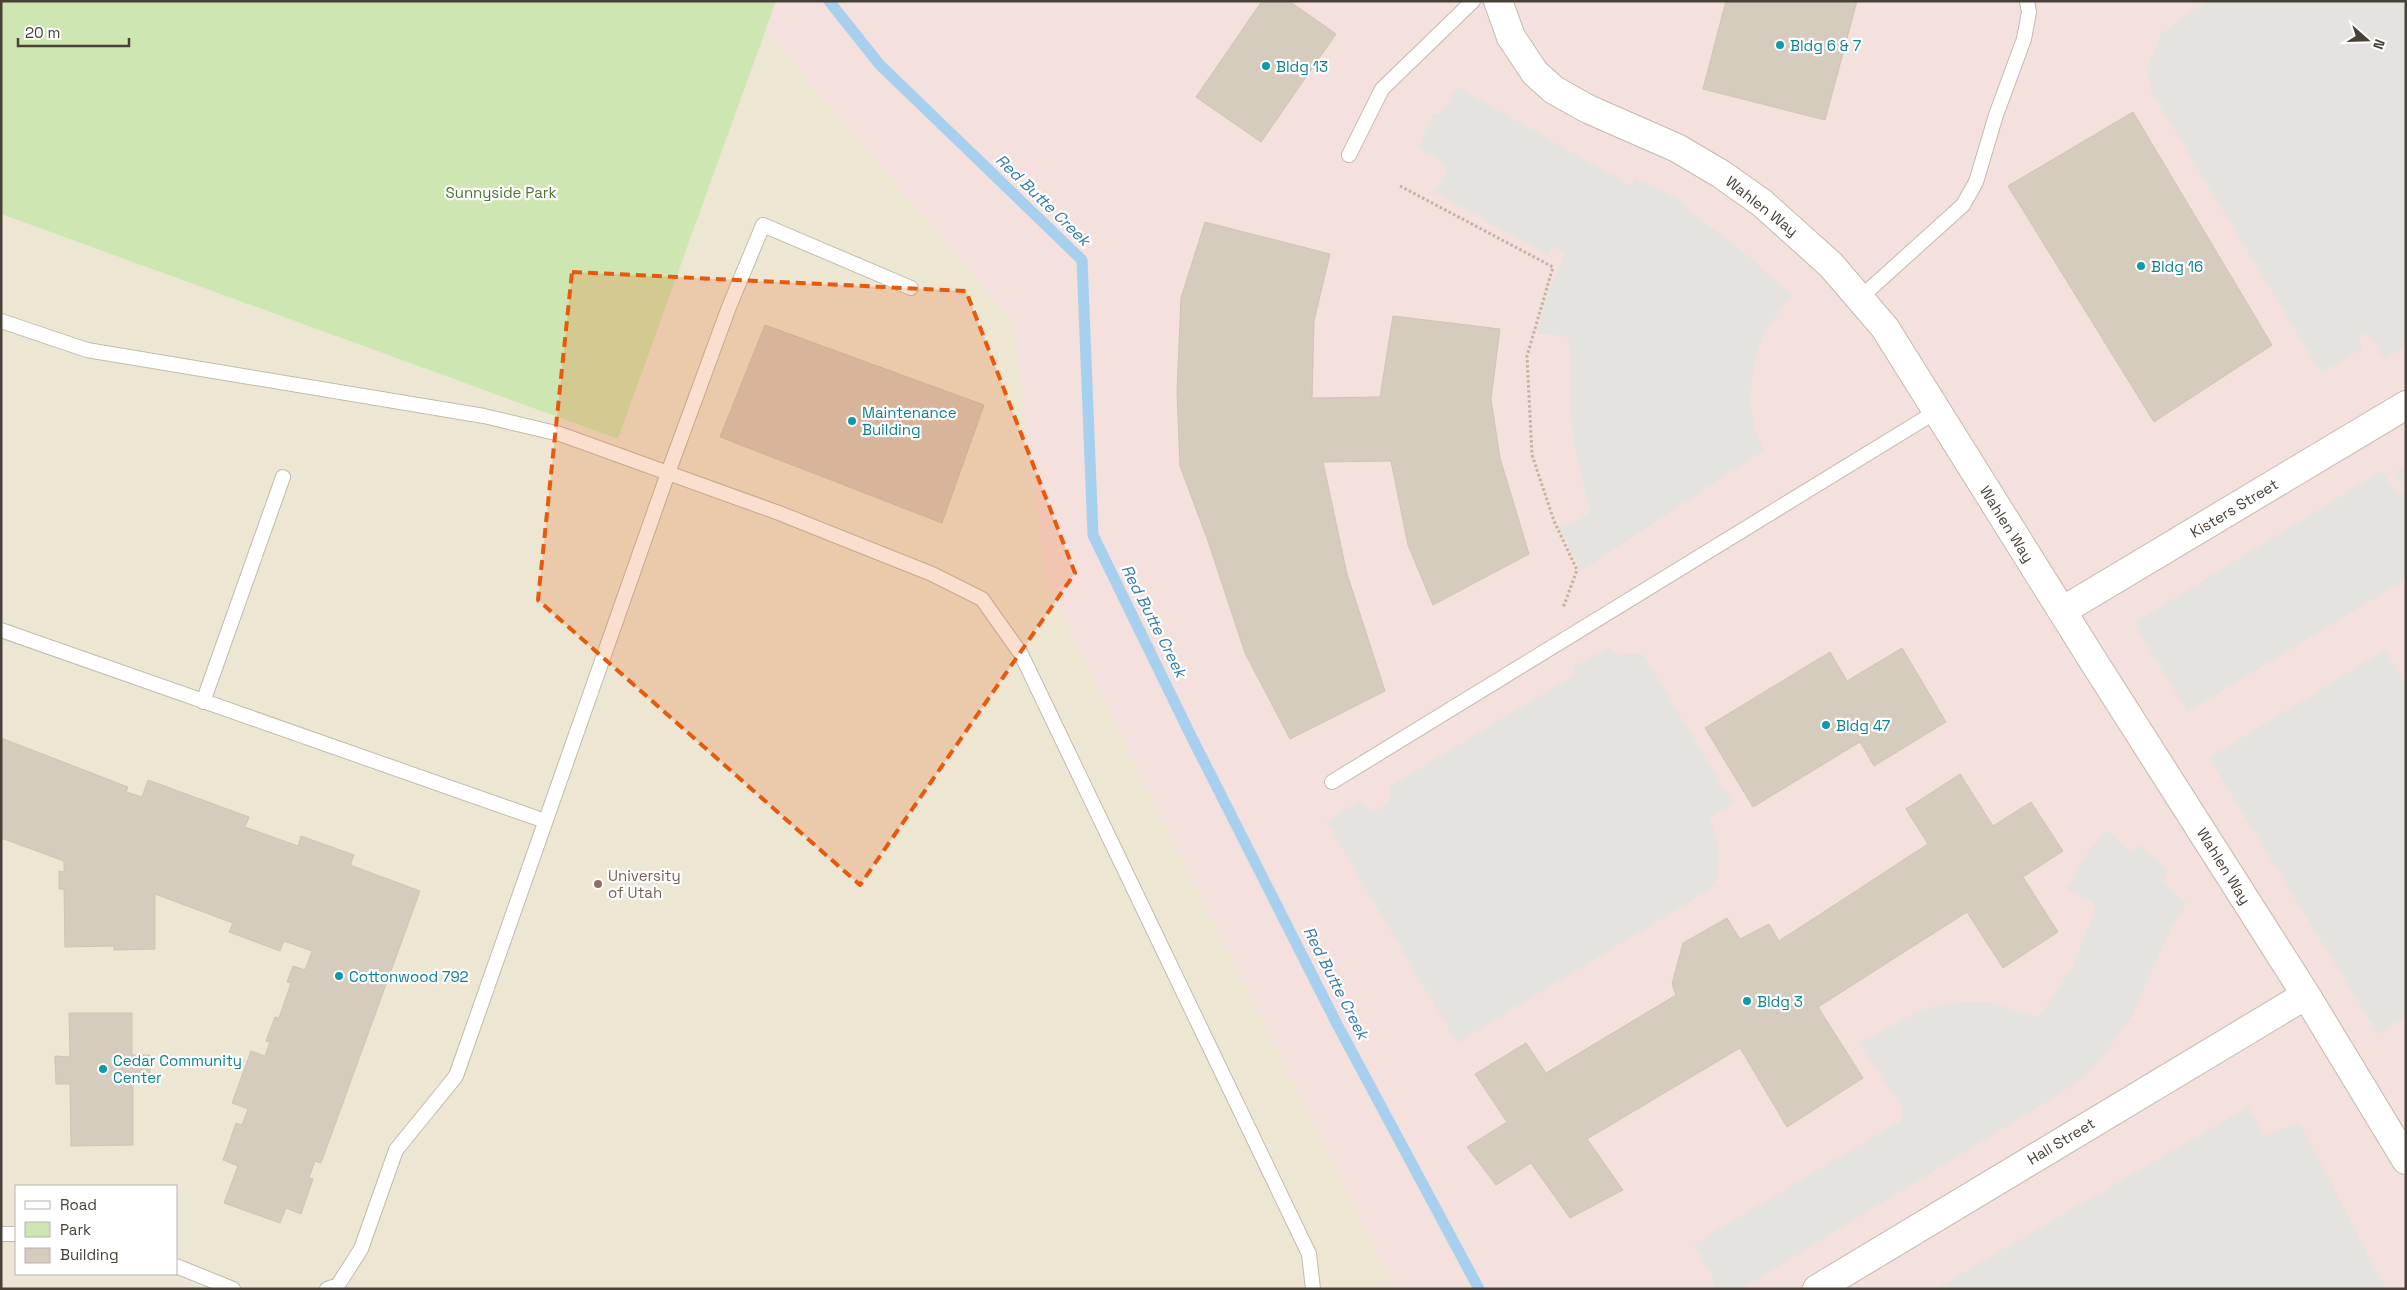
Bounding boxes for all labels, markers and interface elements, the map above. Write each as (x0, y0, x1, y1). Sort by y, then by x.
scale bar (18, 15, 129, 47)
north arrow (2342, 15, 2392, 65)
text: 20 m (25, 23, 60, 42)
place label: Bldg 6 & 7 (1790, 36, 1861, 55)
text: N (2369, 37, 2389, 52)
marker: Bldg 6 & 7 (1774, 39, 1786, 51)
place label: Bldg 13 (1276, 57, 1328, 76)
marker: Bldg 13 (1260, 60, 1272, 72)
water label: Red Butte Creek (991, 149, 1097, 252)
street label: Wahlen Way (1722, 172, 1802, 240)
park label: Sunnyside Park (446, 183, 557, 202)
place label: Bldg 16 (2151, 257, 2203, 276)
marker: Bldg 16 (2135, 260, 2147, 272)
place label: Maintenance Building (862, 403, 957, 439)
marker: Maintenance Building (846, 415, 858, 427)
street label: Kisters Street (2187, 474, 2281, 542)
street label: Wahlen Way (1976, 482, 2038, 566)
water label: Red Butte Creek (1116, 561, 1193, 683)
place label: Bldg 47 (1836, 716, 1890, 735)
marker: Bldg 47 (1820, 719, 1832, 731)
street label: Wahlen Way (2193, 824, 2255, 908)
place label: University of Utah (608, 866, 681, 902)
marker: University of Utah (592, 878, 604, 890)
water label: Red Butte Creek (1298, 923, 1375, 1045)
place label: Cottonwood 792 (349, 967, 469, 986)
marker: Cottonwood 792 (333, 970, 345, 982)
place label: Bldg 3 (1757, 992, 1803, 1011)
marker: Bldg 3 (1741, 995, 1753, 1007)
place label: Cedar Community Center (113, 1051, 242, 1087)
marker: Cedar Community Center (97, 1063, 109, 1075)
street label: Hall Street (2024, 1113, 2098, 1169)
legend (15, 1185, 178, 1275)
text: Road (60, 1195, 97, 1214)
text: Park (60, 1220, 91, 1239)
text: Building (60, 1245, 119, 1264)

